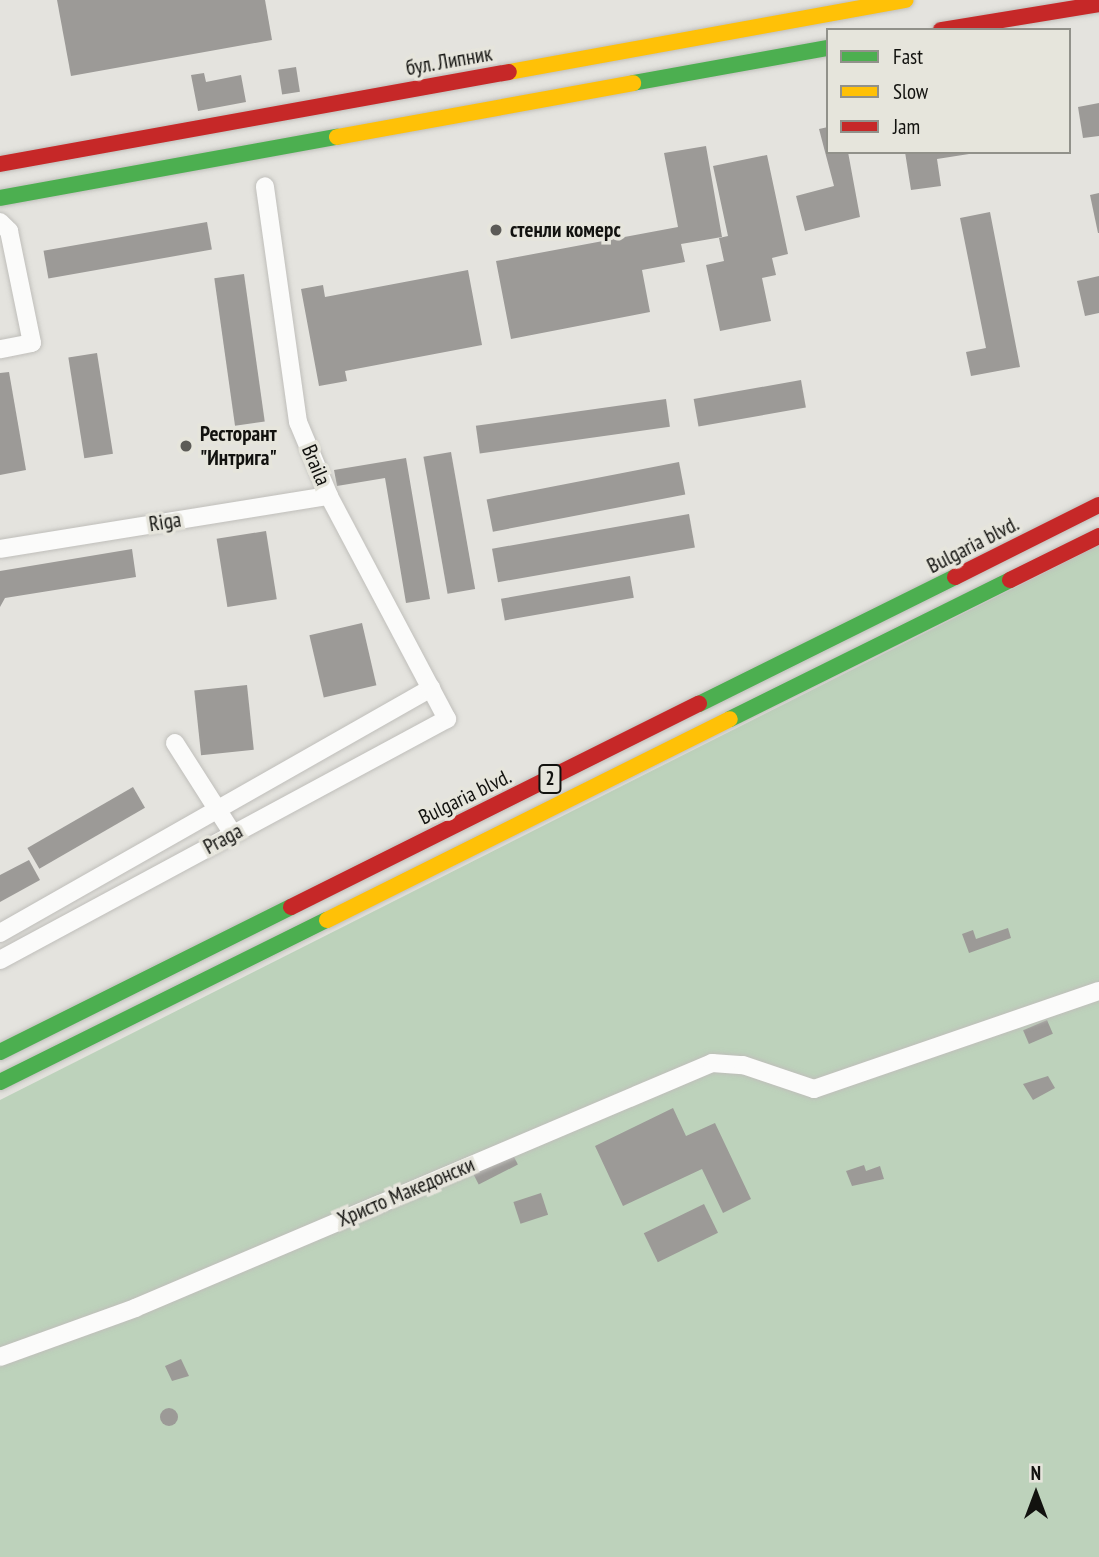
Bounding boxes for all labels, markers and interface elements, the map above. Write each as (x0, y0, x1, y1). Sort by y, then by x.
legend (826, 28, 1071, 154)
street label: бул. Липник (403, 41, 495, 81)
text: Fast (893, 43, 923, 70)
text: Slow (893, 78, 928, 105)
text: Jam (893, 113, 920, 140)
place label: стенли комерс (510, 217, 621, 243)
marker: стенли комерс (488, 222, 504, 238)
place label: Ресторант "Интрига" (200, 421, 277, 471)
marker: Ресторант "Интрига" (178, 438, 194, 454)
street label: Braila (296, 441, 336, 489)
street label: Riga (147, 507, 183, 537)
street label: Bulgaria blvd. (923, 511, 1023, 579)
street label: Bulgaria blvd. (415, 764, 515, 830)
road number: 2 (538, 764, 562, 794)
street label: Praga (199, 818, 247, 860)
street label: Христо Македонски (334, 1152, 478, 1232)
north arrow (1001, 1459, 1071, 1529)
text: N (1031, 1461, 1041, 1485)

